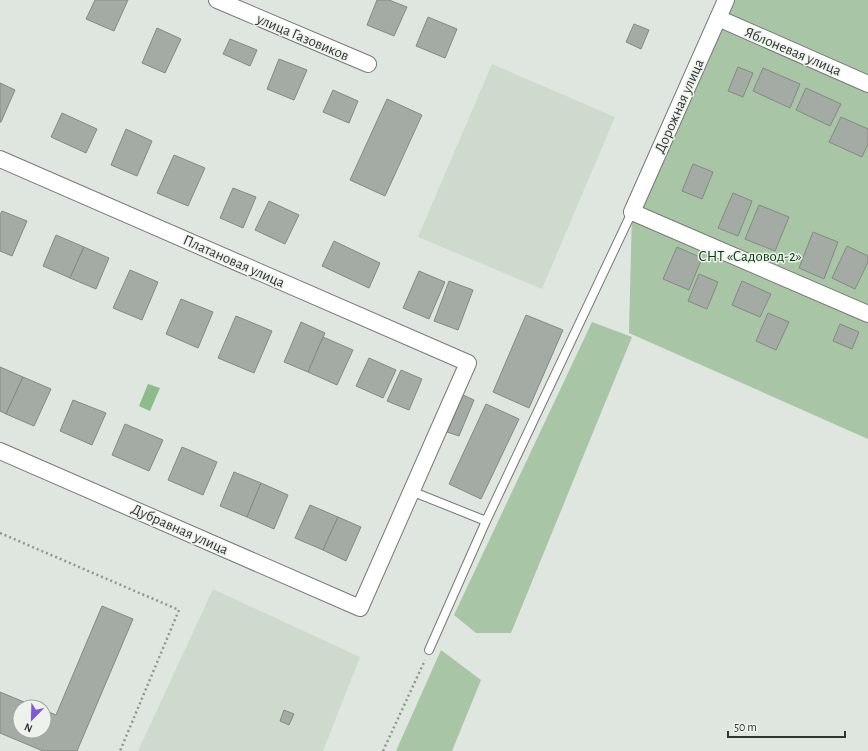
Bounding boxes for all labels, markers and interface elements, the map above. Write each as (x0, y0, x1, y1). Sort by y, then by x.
street label: улица Газовиков (254, 11, 351, 64)
street label: Яблоневая улица (742, 24, 844, 79)
street label: Дорожная улица (652, 57, 707, 155)
street label: Платановая улица (181, 232, 287, 291)
park label: СНТ «Садовод-2» (698, 249, 802, 264)
street label: Дубравная улица (129, 501, 231, 558)
north arrow (12, 699, 52, 739)
scale bar (728, 713, 845, 739)
text: N (23, 721, 34, 734)
text: 50 m (734, 721, 757, 733)

